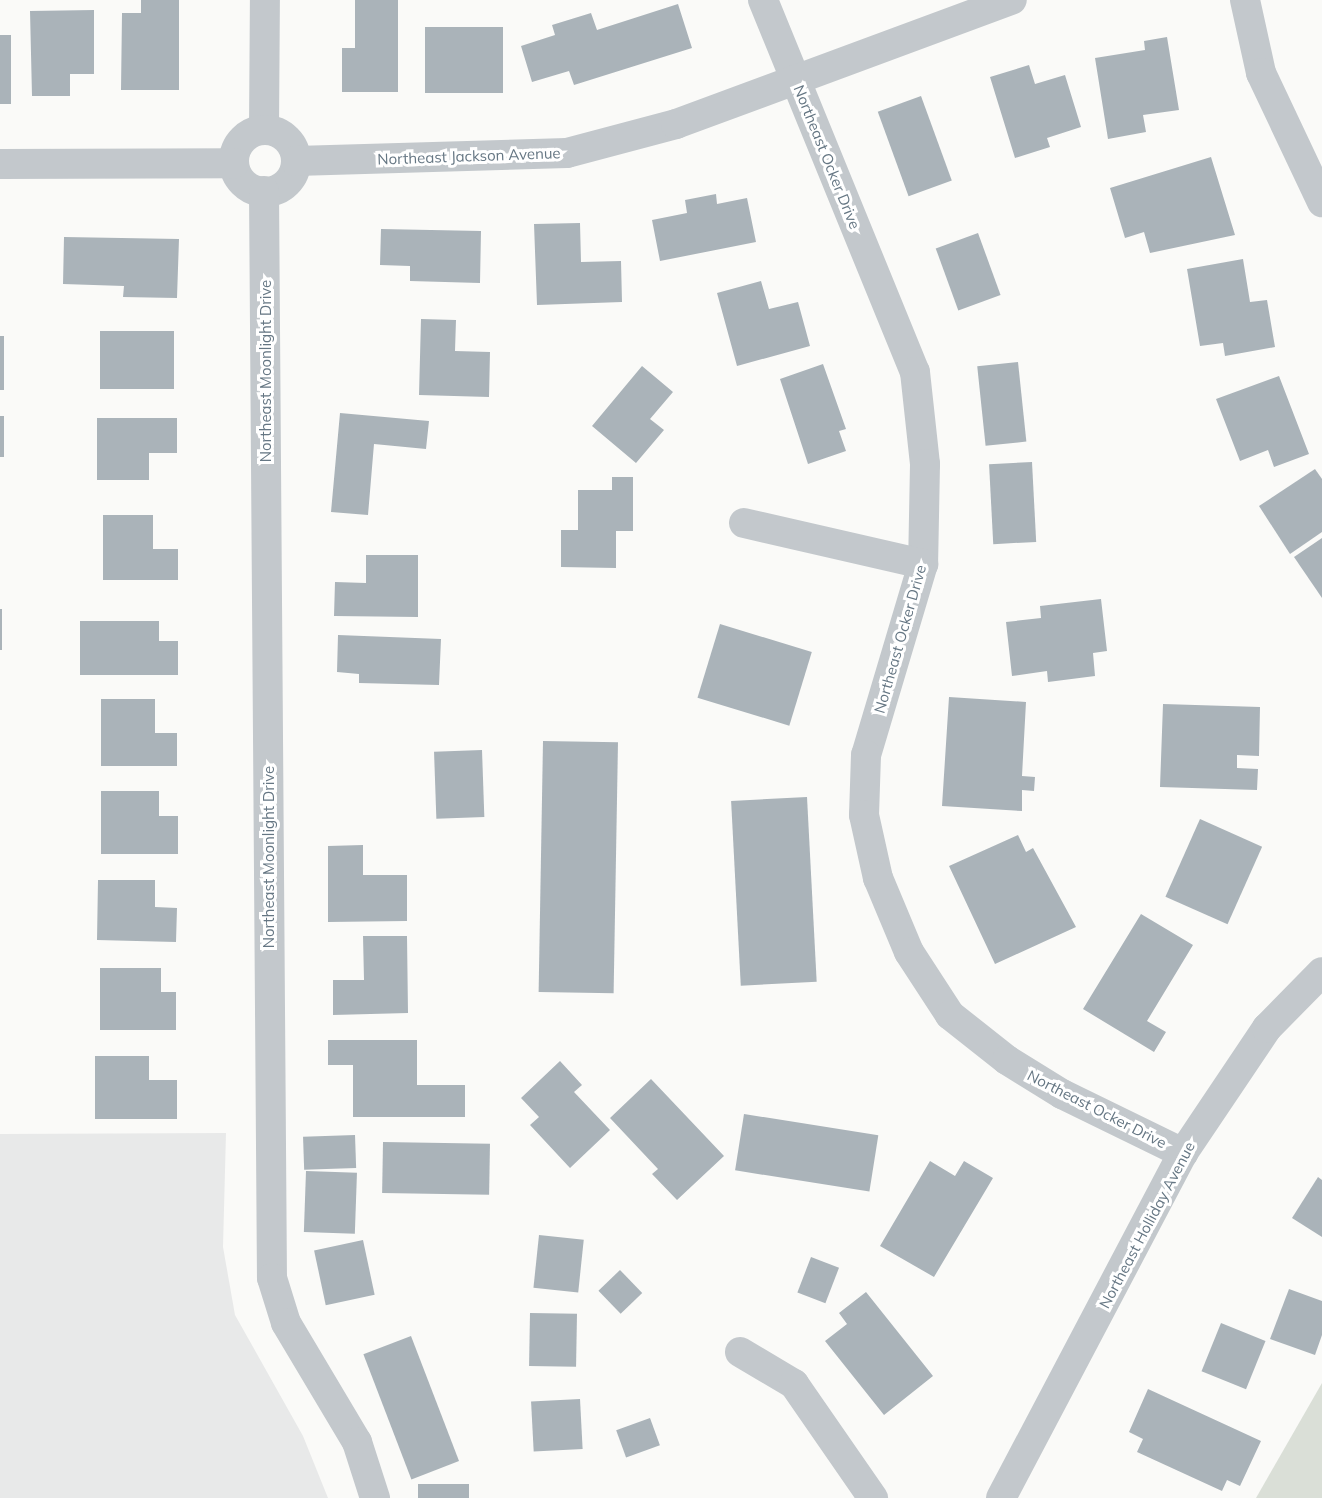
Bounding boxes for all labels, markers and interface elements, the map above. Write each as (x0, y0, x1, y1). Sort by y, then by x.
street label: Northeast Ocker Drive (790, 82, 864, 232)
street label: Northeast Jackson Avenue (377, 144, 561, 168)
street label: Northeast Moonlight Drive (257, 280, 275, 462)
street label: Northeast Ocker Drive (870, 563, 930, 715)
street label: Northeast Moonlight Drive (260, 766, 278, 948)
street label: Northeast Ocker Drive (1024, 1066, 1170, 1152)
street label: Northeast Holliday Avenue (1095, 1139, 1199, 1311)

